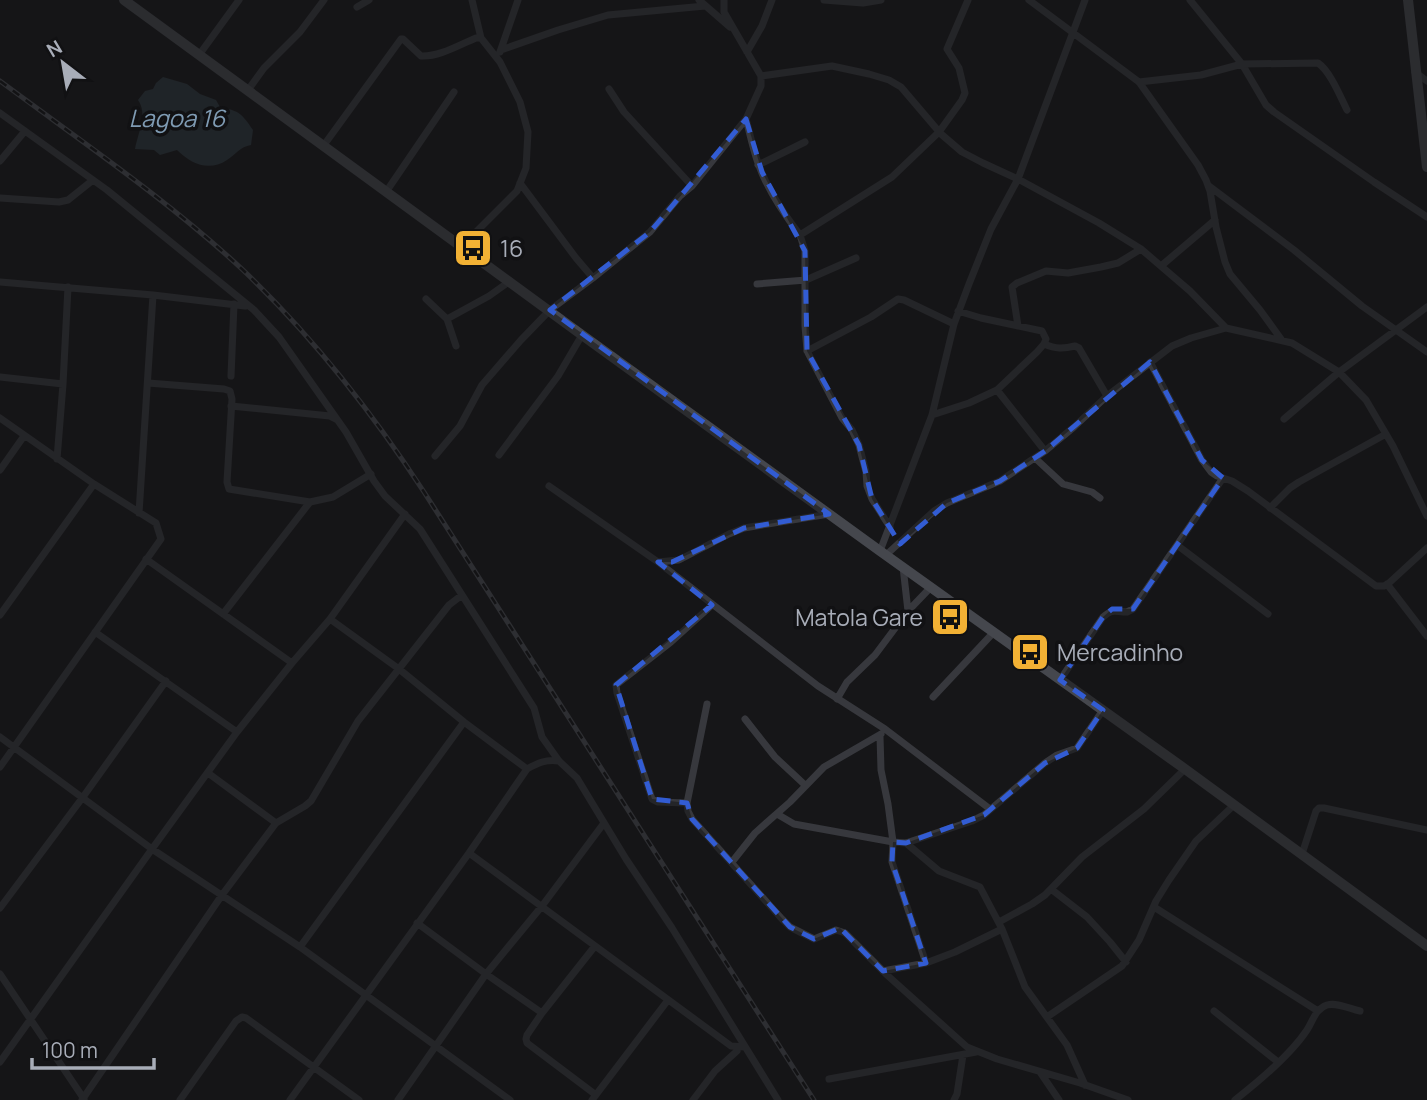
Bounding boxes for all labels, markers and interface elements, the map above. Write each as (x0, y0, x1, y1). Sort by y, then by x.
north arrow (28, 28, 98, 98)
text: N (42, 34, 67, 63)
water label: Lagoa 16 (129, 101, 227, 134)
bus stop icon: 16 (452, 227, 494, 269)
place label: 16 (500, 232, 523, 264)
bus stop icon: Matola Gare (929, 596, 971, 638)
place label: Matola Gare (795, 601, 923, 633)
bus stop icon: Mercadinho (1009, 631, 1051, 673)
place label: Mercadinho (1057, 636, 1183, 668)
scale bar (32, 1026, 154, 1070)
text: 100 m (42, 1036, 98, 1064)

